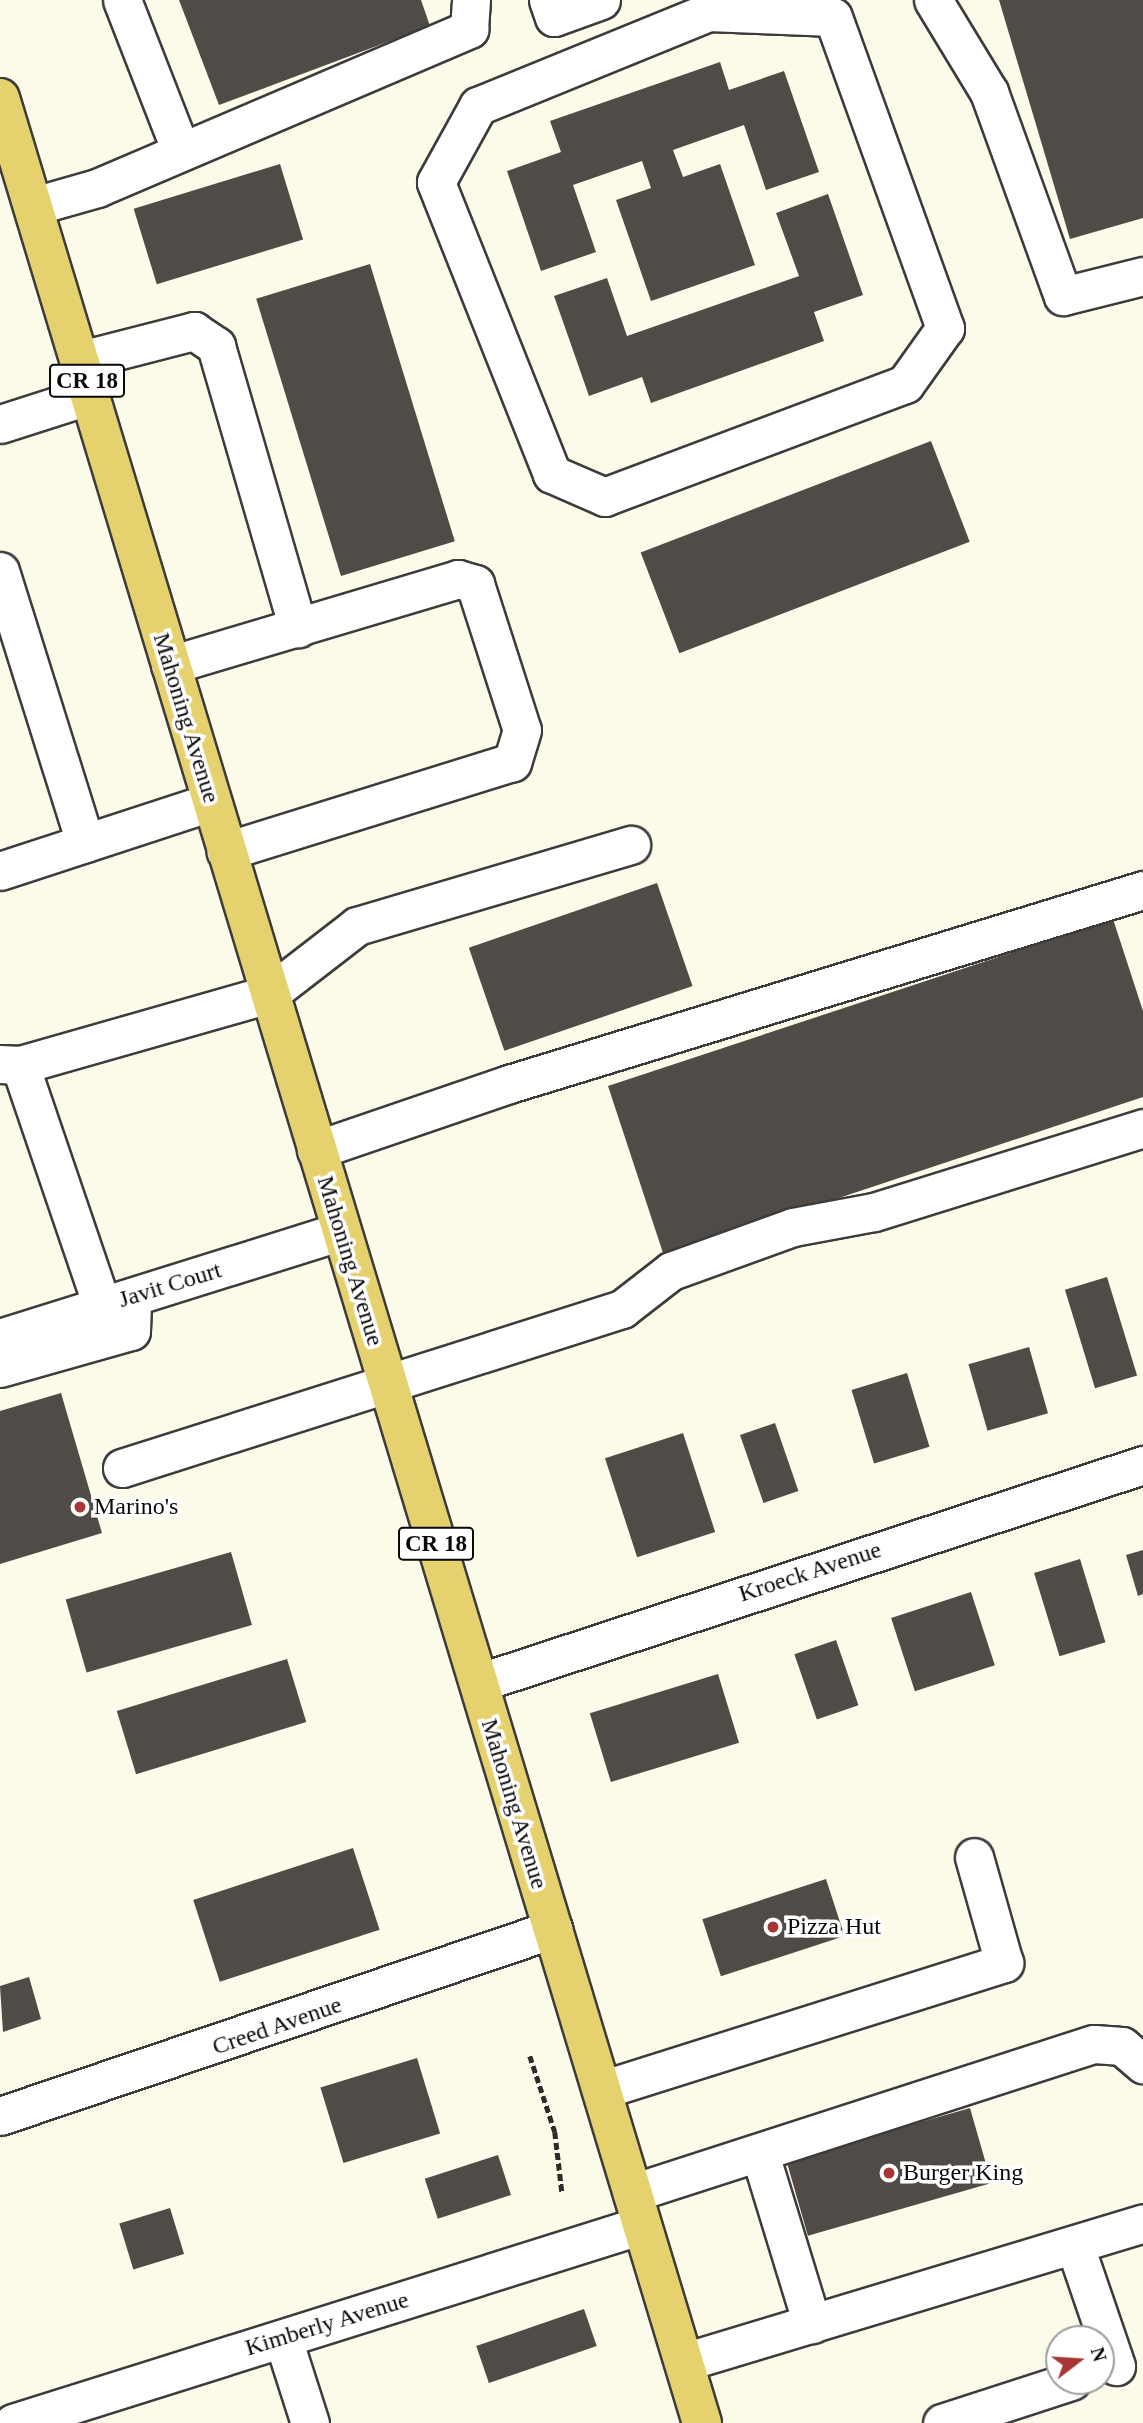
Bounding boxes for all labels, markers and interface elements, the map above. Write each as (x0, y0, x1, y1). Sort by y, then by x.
road number: CR 18 (48, 362, 126, 400)
street label: Mahoning Avenue (146, 629, 226, 807)
street label: Mahoning Avenue (310, 1172, 390, 1350)
street label: Javit Court (115, 1256, 225, 1314)
place label: Marino's (94, 1493, 178, 1521)
marker: Marino's (72, 1499, 88, 1515)
road number: CR 18 (398, 1525, 474, 1564)
street label: Kroeck Avenue (734, 1535, 886, 1609)
street label: Mahoning Avenue (474, 1715, 554, 1893)
place label: Pizza Hut (787, 1913, 881, 1941)
marker: Pizza Hut (765, 1919, 781, 1935)
street label: Creed Avenue (208, 1990, 346, 2062)
place label: Burger King (903, 2159, 1023, 2187)
marker: Burger King (881, 2165, 897, 2181)
street label: Kimberly Avenue (241, 2285, 413, 2363)
north arrow (1045, 2325, 1115, 2395)
text: N (1087, 2345, 1111, 2364)

